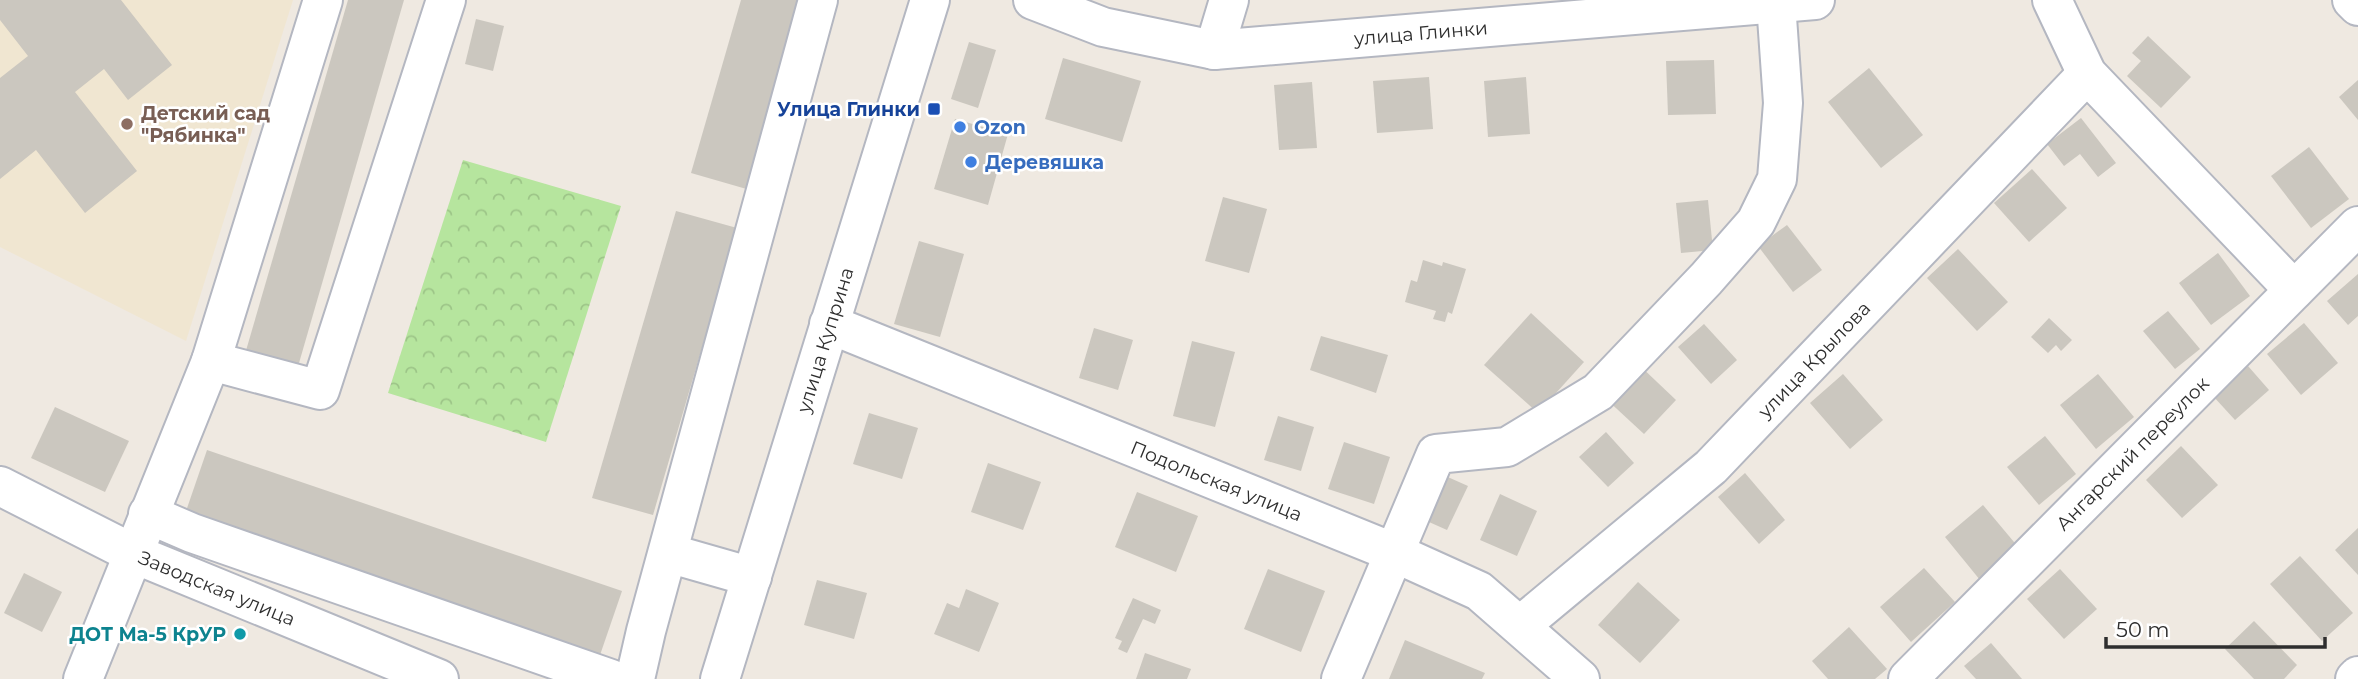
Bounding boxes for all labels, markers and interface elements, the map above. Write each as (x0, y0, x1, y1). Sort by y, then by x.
street label: улица Глинки (1352, 16, 1489, 50)
place label: Улица Глинки (777, 98, 920, 121)
marker: Улица Глинки (926, 101, 942, 117)
place label: Детский сад "Рябинка" (141, 102, 270, 147)
marker: Детский сад "Рябинка" (119, 116, 135, 132)
place label: Ozon (974, 116, 1026, 139)
marker: Ozon (952, 119, 968, 135)
place label: Деревяшка (985, 151, 1104, 174)
marker: Деревяшка (963, 154, 979, 170)
street label: улица Куприна (792, 265, 859, 416)
street label: улица Крылова (1753, 297, 1875, 423)
street label: Ангарский переулок (2051, 372, 2214, 535)
street label: Подольская улица (1127, 436, 1306, 526)
street label: Заводская улица (135, 546, 299, 631)
scale bar (2106, 606, 2325, 650)
text: 50 m (2116, 617, 2170, 642)
place label: ДОТ Ма-5 КрУР (69, 623, 226, 646)
marker: ДОТ Ма-5 КрУР (232, 626, 248, 642)

